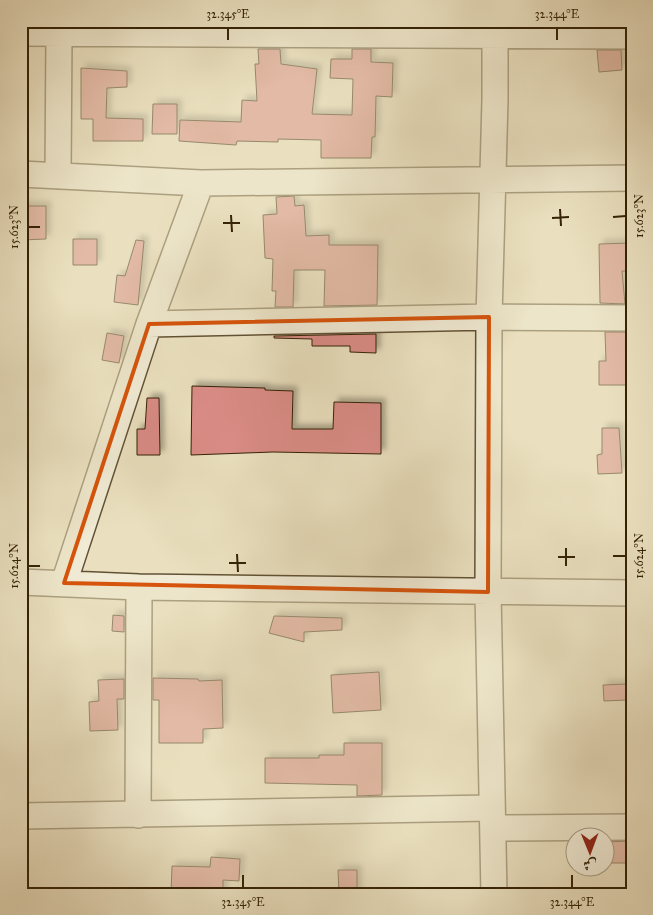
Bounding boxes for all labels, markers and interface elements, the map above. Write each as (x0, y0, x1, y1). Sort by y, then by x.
text: 32.345°E (206, 7, 250, 21)
text: 32.344°E (535, 7, 580, 21)
text: 15.623°N (632, 194, 646, 238)
text: 15.623°N (7, 205, 21, 249)
text: 15.624°N (632, 533, 646, 579)
text: 15.624°N (7, 543, 21, 589)
north arrow (566, 828, 616, 878)
text: ش (583, 856, 597, 873)
text: 32.345°E (221, 895, 265, 909)
text: 32.344°E (550, 895, 595, 909)

